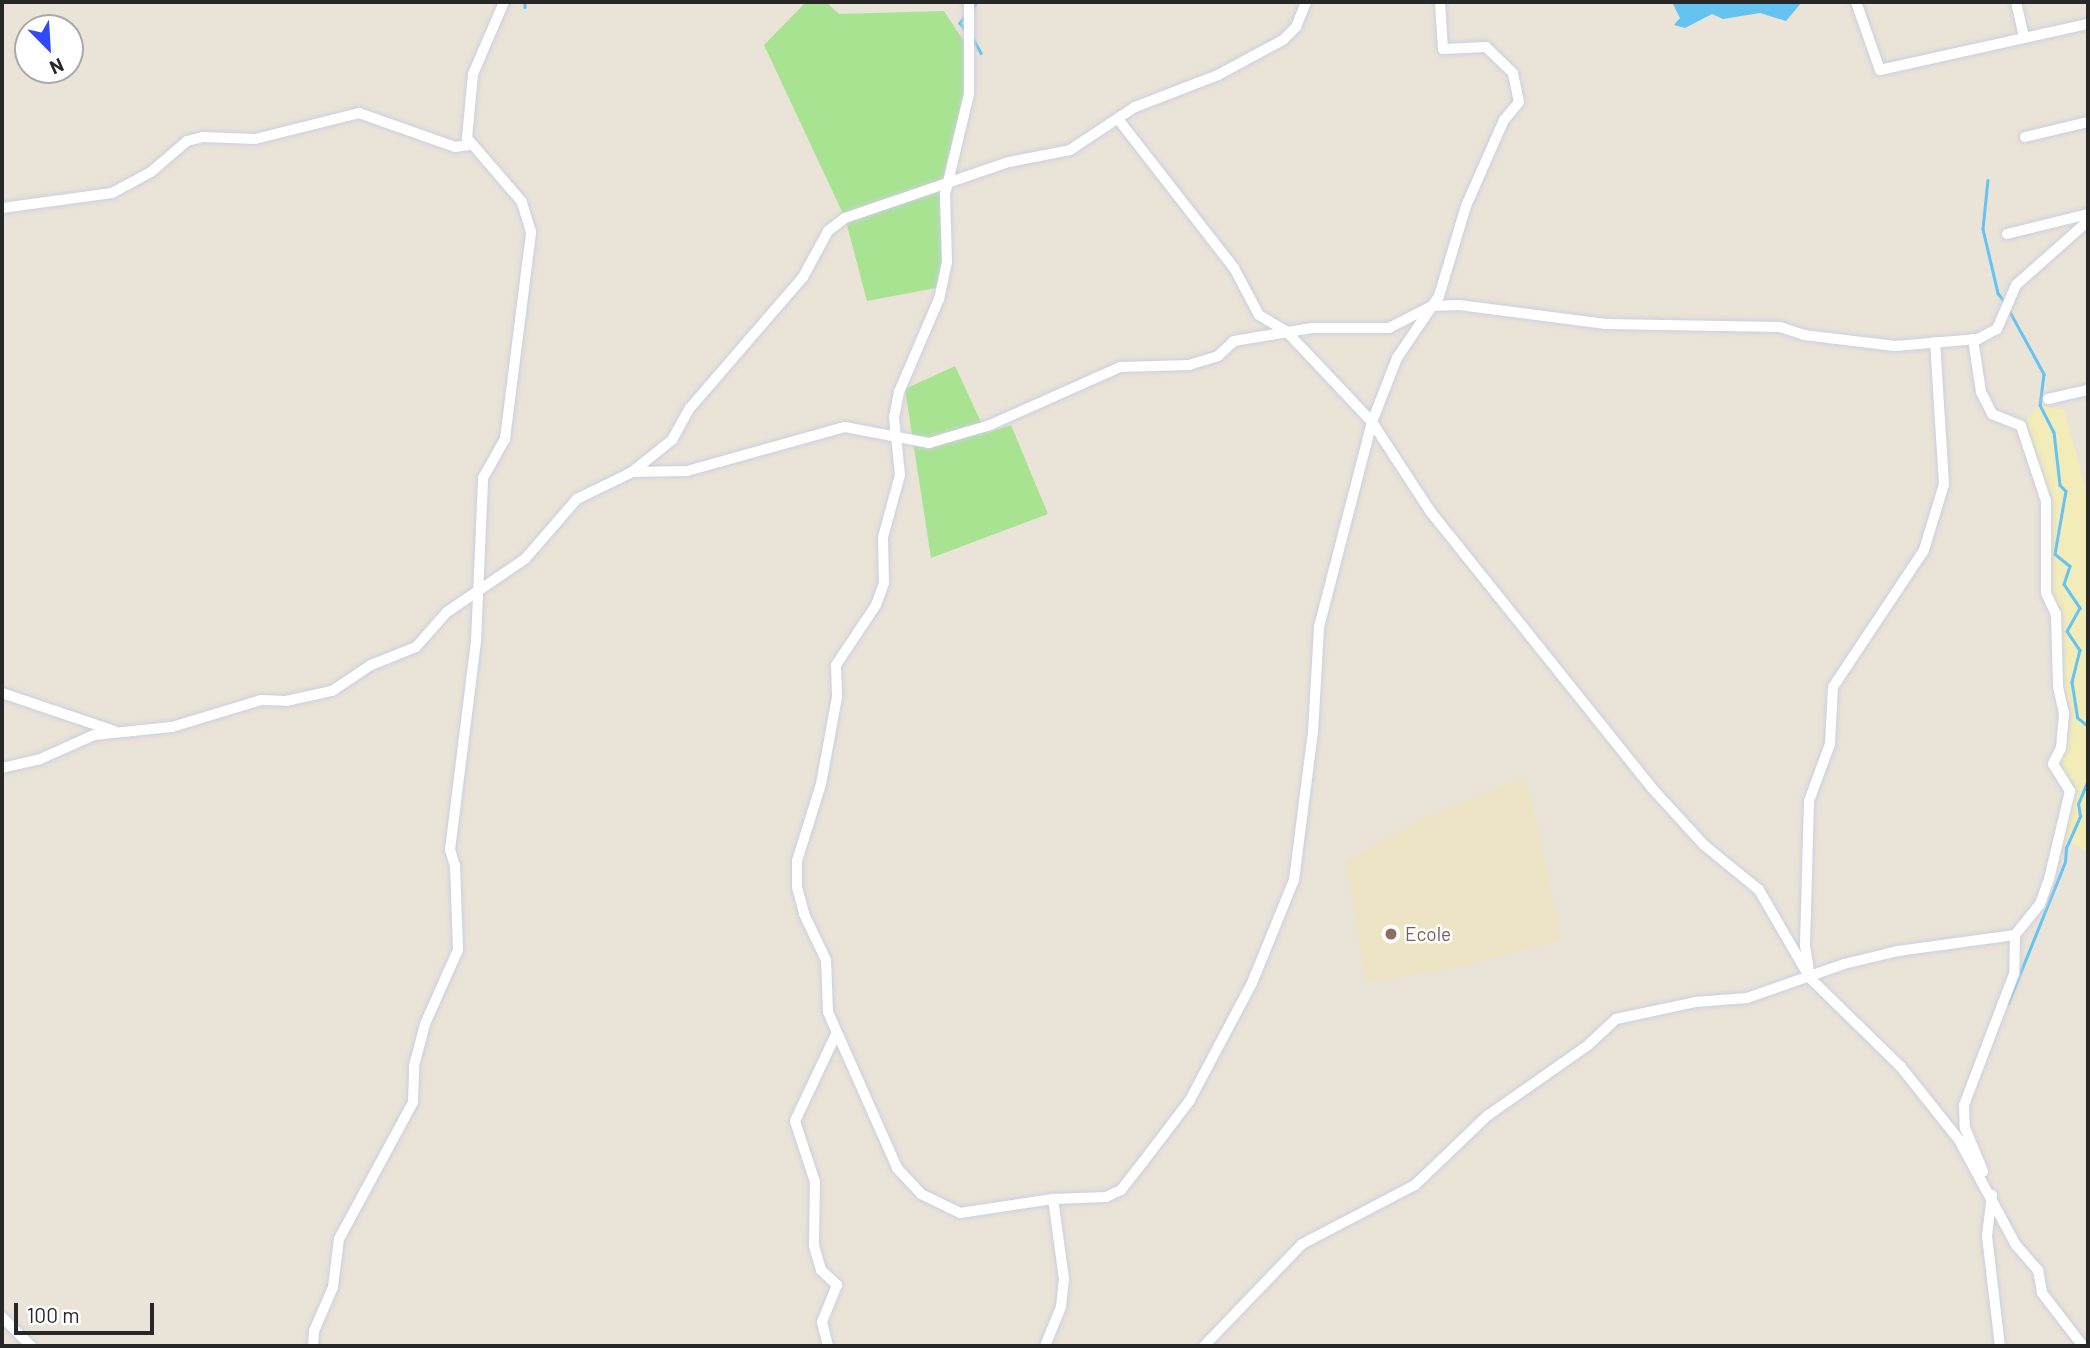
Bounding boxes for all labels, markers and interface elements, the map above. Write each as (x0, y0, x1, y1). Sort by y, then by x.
north arrow (14, 14, 84, 84)
text: N (46, 54, 67, 80)
place label: Ecole (1405, 923, 1451, 945)
marker: Ecole (1383, 926, 1399, 942)
scale bar (18, 1288, 158, 1332)
text: 100 m (27, 1302, 80, 1327)

